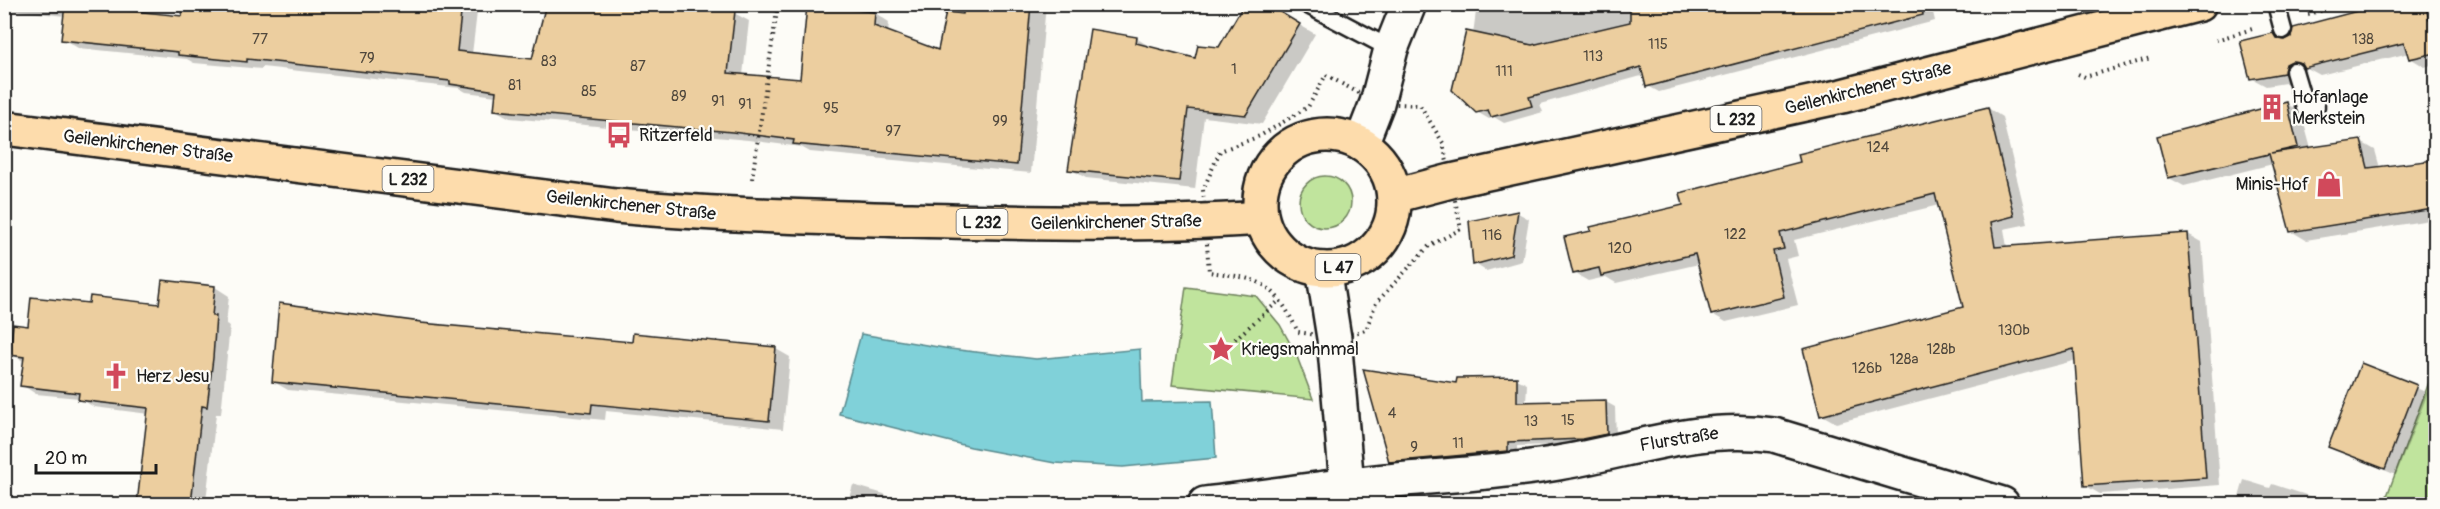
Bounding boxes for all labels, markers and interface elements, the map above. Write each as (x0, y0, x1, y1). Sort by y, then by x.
house number: 77 (252, 30, 268, 49)
house number: 138 (2352, 30, 2374, 49)
house number: 115 (1648, 35, 1668, 54)
house number: 113 (1583, 47, 1603, 66)
house number: 79 (359, 49, 375, 68)
house number: 83 (541, 52, 557, 71)
house number: 87 (630, 57, 646, 76)
street label: Geilenkirchener Straße (1782, 57, 1954, 120)
house number: 1 (1231, 60, 1237, 79)
house number: 111 (1495, 62, 1513, 81)
house number: 81 (508, 76, 522, 95)
house number: 85 (581, 82, 597, 101)
place label: Hofanlage Merkstein (2292, 86, 2368, 130)
house number: 89 (671, 87, 687, 106)
house number: 91 (711, 92, 725, 111)
building icon: Hofanlage Merkstein (2257, 92, 2287, 122)
house number: 91 (738, 95, 752, 114)
house number: 95 (823, 99, 839, 118)
road number: L 232 (1710, 106, 1762, 132)
house number: 99 (992, 112, 1008, 131)
bus stop icon: Ritzerfeld (604, 120, 634, 150)
house number: 97 (885, 122, 901, 141)
place label: Ritzerfeld (639, 124, 713, 147)
street label: Geilenkirchener Straße (62, 125, 234, 168)
house number: 124 (1867, 138, 1890, 157)
road number: L 232 (382, 166, 434, 192)
shop icon: Minis-Hof (2314, 169, 2344, 199)
place label: Minis-Hof (2236, 173, 2310, 196)
street label: Geilenkirchener Straße (545, 185, 717, 226)
road number: L 232 (956, 209, 1008, 235)
street label: Geilenkirchener Straße (1030, 210, 1202, 235)
house number: 122 (1724, 225, 1746, 244)
house number: 116 (1482, 226, 1502, 245)
house number: 120 (1608, 239, 1632, 258)
road number: L 47 (1316, 254, 1360, 280)
house number: 130b (1998, 321, 2030, 340)
place icon: Kriegsmahnmal (1206, 334, 1236, 364)
place label: Kriegsmahnmal (1241, 338, 1359, 361)
house number: 128b (1926, 340, 1956, 359)
house number: 128a (1890, 350, 1918, 369)
house number: 126b (1852, 359, 1882, 378)
church icon: Herz Jesu (101, 361, 131, 391)
place label: Herz Jesu (136, 365, 210, 388)
house number: 4 (1388, 404, 1397, 423)
house number: 15 (1561, 411, 1575, 430)
house number: 13 (1524, 412, 1538, 431)
street label: Flurstraße (1638, 422, 1720, 457)
house number: 11 (1452, 434, 1464, 453)
scale bar (36, 437, 156, 475)
house number: 9 (1410, 438, 1418, 457)
text: 20 m (45, 447, 87, 470)

